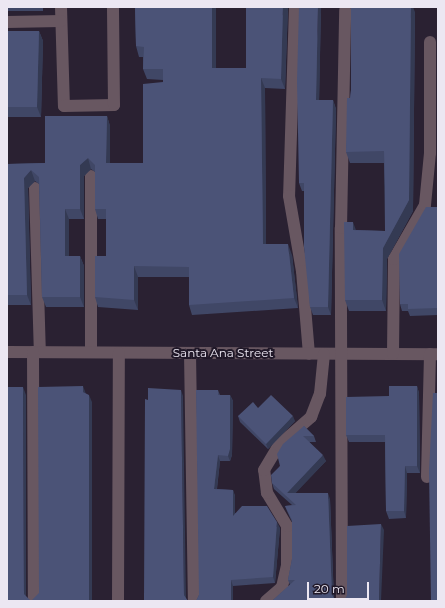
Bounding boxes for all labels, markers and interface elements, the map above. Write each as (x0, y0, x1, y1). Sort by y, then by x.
street label: Santa Ana Street (173, 346, 273, 360)
scale bar (309, 574, 371, 600)
text: 20 m (314, 581, 345, 596)

